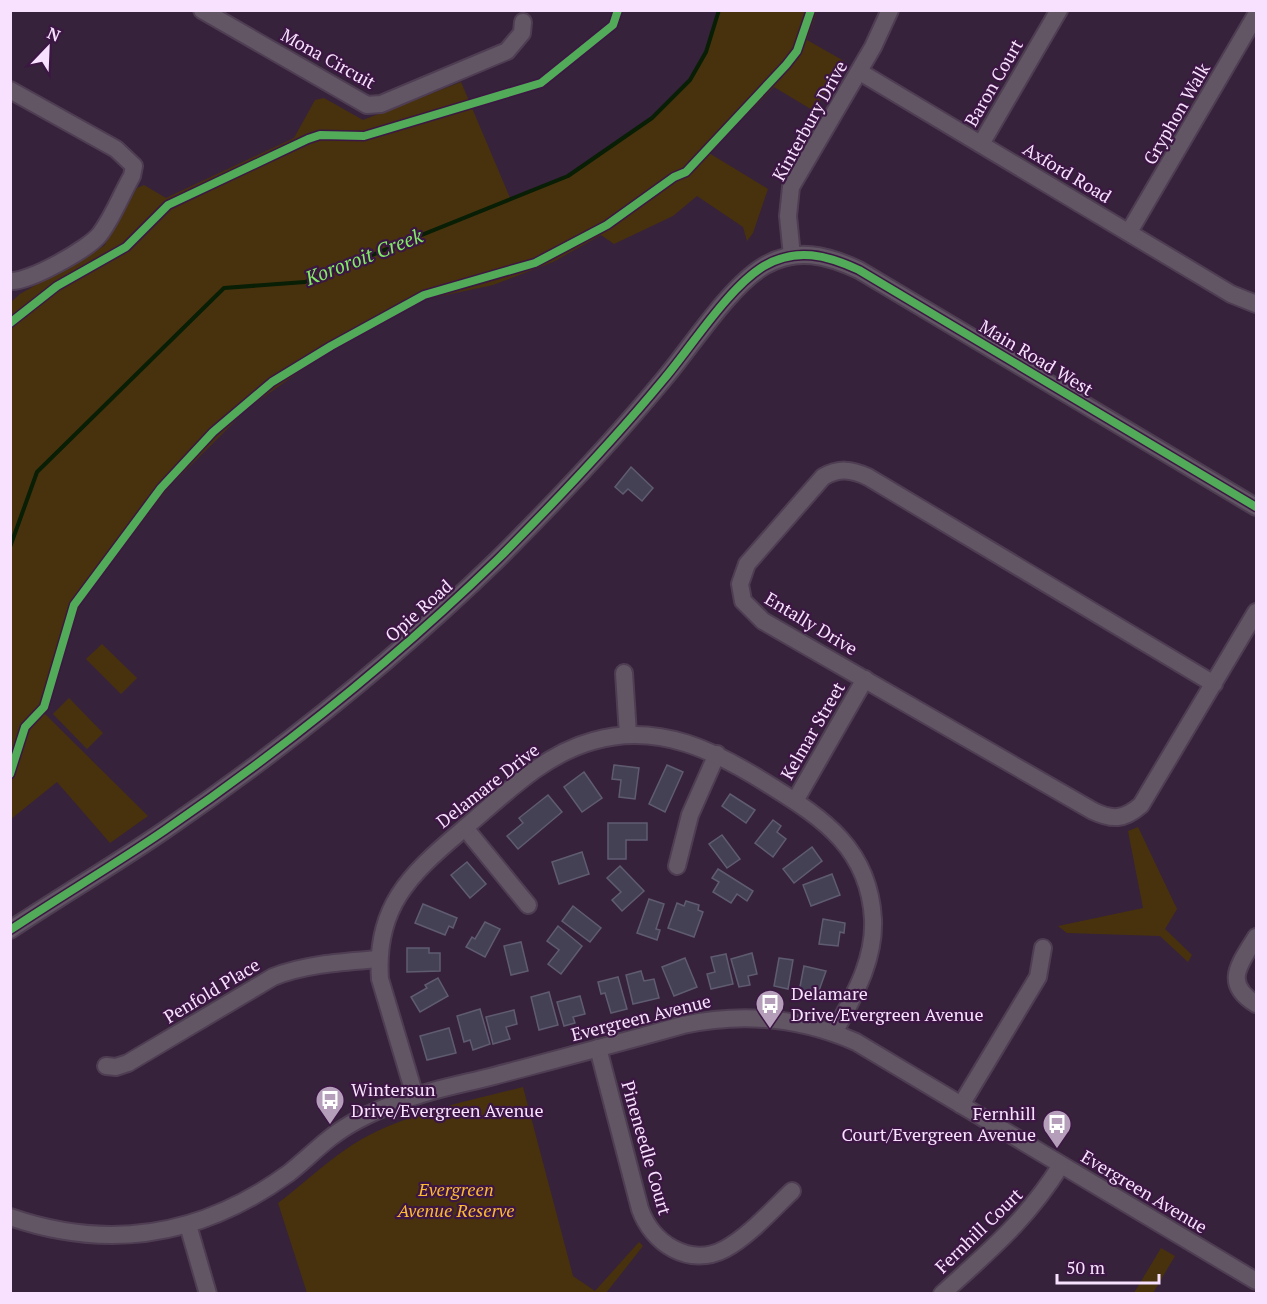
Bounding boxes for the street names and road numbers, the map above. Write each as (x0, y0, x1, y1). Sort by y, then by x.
street label: Mona Circuit (277, 22, 380, 94)
street label: Baron Court (958, 34, 1028, 131)
street label: Kinterbury Drive (766, 56, 852, 185)
street label: Gryphon Walk (1137, 58, 1215, 169)
street label: Axford Road (1019, 136, 1116, 208)
street label: Main Road West (975, 314, 1098, 401)
street label: Opie Road (380, 574, 457, 647)
street label: Entally Drive (761, 586, 862, 660)
street label: Kelmar Street (774, 677, 850, 784)
street label: Delamare Drive (431, 738, 544, 833)
street label: Penfold Place (159, 952, 264, 1028)
street label: Evergreen Avenue (568, 988, 713, 1046)
street label: Pineneedle Court (616, 1078, 678, 1218)
street label: Evergreen Avenue (1077, 1144, 1212, 1238)
street label: Fernhill Court (929, 1182, 1027, 1278)

